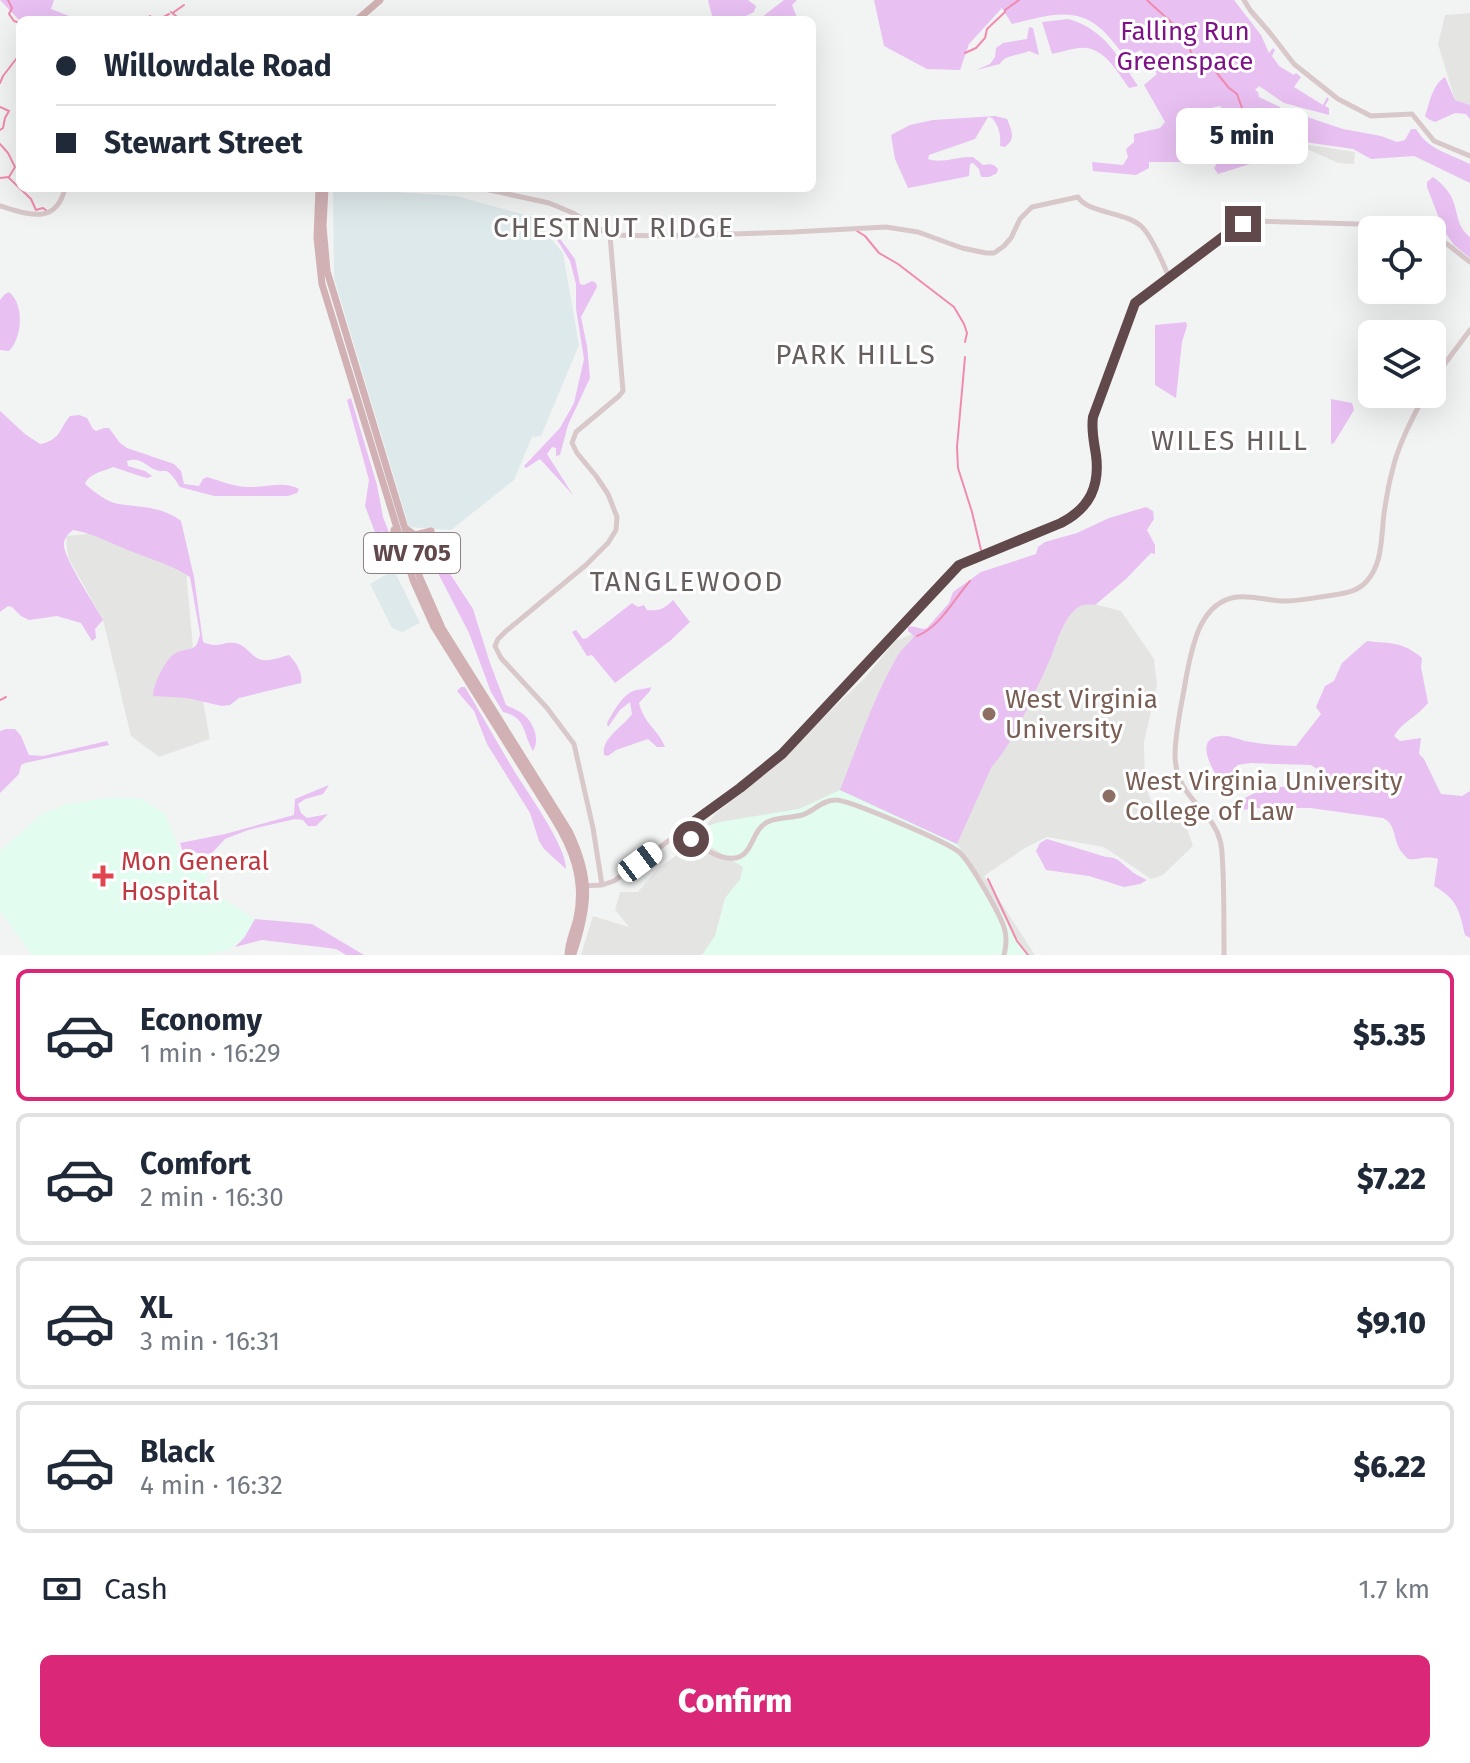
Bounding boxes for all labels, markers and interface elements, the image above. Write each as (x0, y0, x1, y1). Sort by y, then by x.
park label: Falling Run Greenspace (1117, 16, 1253, 77)
text: Willowdale Road (104, 48, 332, 84)
callout: 5 min (1177, 108, 1309, 164)
text: 5 min (1210, 120, 1274, 151)
text: Stewart Street (104, 125, 303, 161)
route end (1225, 206, 1261, 242)
district label: CHESTNUT RIDGE (493, 211, 735, 244)
map controls (1358, 216, 1446, 408)
button: locate (1358, 216, 1446, 304)
button: layers (1358, 320, 1446, 408)
district label: PARK HILLS (775, 338, 937, 371)
district label: WILES HILL (1151, 424, 1309, 457)
road number: WV 705 (364, 533, 460, 573)
district label: TANGLEWOOD (590, 565, 784, 598)
place label: West Virginia University (1005, 684, 1158, 745)
marker: West Virginia University (980, 705, 998, 723)
place label: West Virginia University College of Law (1125, 766, 1403, 827)
marker: West Virginia University College of Law (1100, 787, 1118, 805)
route start (673, 821, 709, 857)
car (614, 838, 666, 886)
place label: Mon General Hospital (121, 846, 270, 907)
marker: Mon General Hospital (92, 865, 114, 887)
icon: car (44, 999, 116, 1071)
text: Economy (140, 1002, 262, 1038)
text: $5.35 (1353, 1017, 1426, 1053)
text: 1 min · 16:29 (140, 1038, 281, 1069)
icon: car (44, 1143, 116, 1215)
text: Comfort (140, 1146, 251, 1182)
text: $7.22 (1357, 1161, 1426, 1197)
text: 2 min · 16:30 (140, 1182, 284, 1213)
icon: car (44, 1287, 116, 1359)
text: XL (140, 1290, 173, 1326)
text: $9.10 (1356, 1305, 1426, 1341)
text: 3 min · 16:31 (140, 1326, 280, 1357)
icon: car (44, 1431, 116, 1503)
text: Black (140, 1434, 215, 1470)
text: $6.22 (1354, 1449, 1426, 1485)
text: 4 min · 16:32 (140, 1470, 283, 1501)
icon: cash (40, 1567, 84, 1611)
text: Cash (104, 1571, 168, 1607)
text: 1.7 km (1358, 1574, 1430, 1605)
button: Confirm (40, 1655, 1430, 1747)

